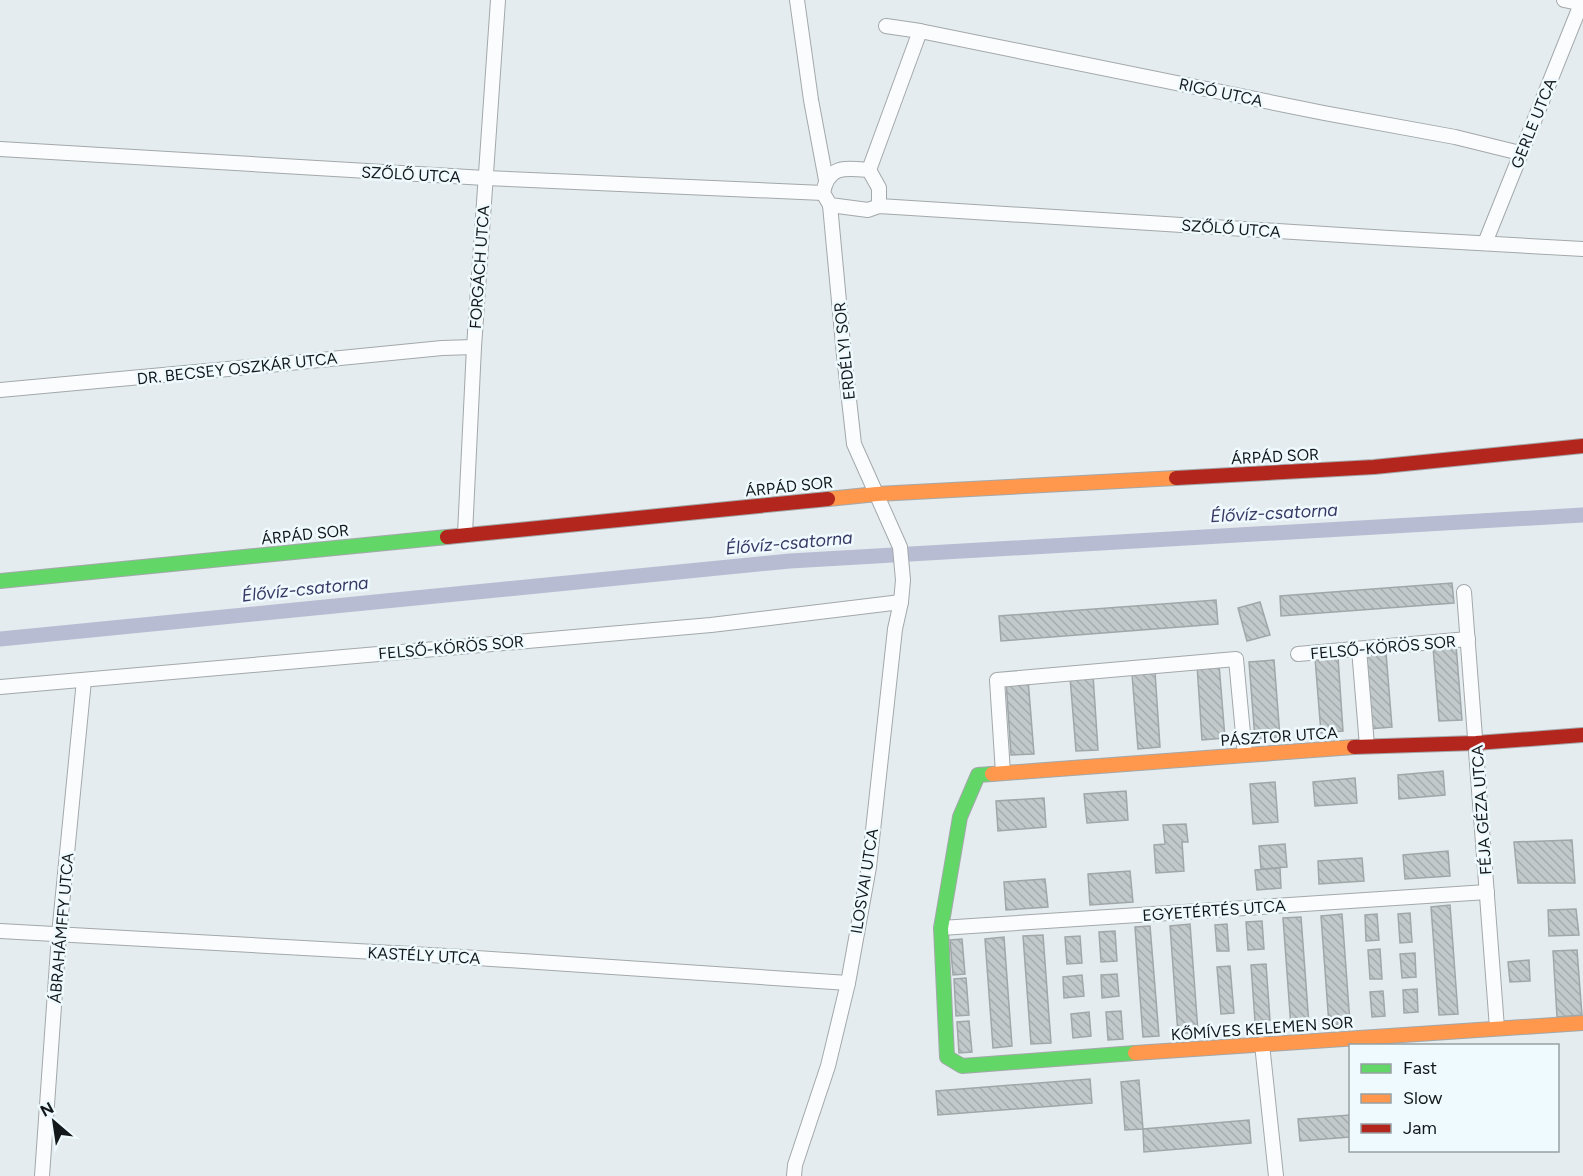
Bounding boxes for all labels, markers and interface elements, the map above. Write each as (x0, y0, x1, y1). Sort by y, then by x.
street label: RIGÓ UTCA (1177, 74, 1265, 111)
street label: GERLE UTCA (1507, 75, 1560, 171)
street label: SZŐLŐ UTCA (361, 162, 461, 187)
street label: FORGÁCH UTCA (466, 204, 493, 330)
street label: SZŐLŐ UTCA (1181, 216, 1281, 241)
street label: ERDÉLYI SOR (830, 301, 859, 401)
street label: DR. BECSEY OSZKÁR UTCA (136, 349, 338, 388)
street label: ÁRPÁD SOR (1231, 445, 1320, 468)
street label: ÁRPÁD SOR (744, 472, 834, 501)
water label: Élővíz-csatorna (1210, 499, 1339, 527)
street label: ÁRPÁD SOR (260, 520, 350, 549)
water label: Élővíz-csatorna (724, 526, 854, 560)
water label: Élővíz-csatorna (240, 571, 370, 607)
street label: FELSŐ-KÖRÖS SOR (377, 632, 525, 663)
street label: FELSŐ-KÖRÖS SOR (1309, 632, 1457, 663)
street label: PÁSZTOR UTCA (1220, 723, 1339, 750)
street label: FÉJA GÉZA UTCA (1467, 744, 1496, 876)
street label: ILOSVAI UTCA (847, 827, 882, 935)
street label: ÁBRAHÁMFFY UTCA (45, 852, 78, 1004)
street label: EGYETÉRTÉS UTCA (1142, 896, 1286, 925)
street label: KASTÉLY UTCA (367, 943, 481, 968)
street label: KŐMÍVES KELEMEN SOR (1170, 1013, 1354, 1044)
legend (1349, 1044, 1559, 1152)
text: Fast (1403, 1057, 1437, 1079)
text: Slow (1403, 1087, 1442, 1109)
north arrow (24, 1092, 84, 1152)
text: N (37, 1098, 57, 1121)
text: Jam (1403, 1117, 1437, 1139)

